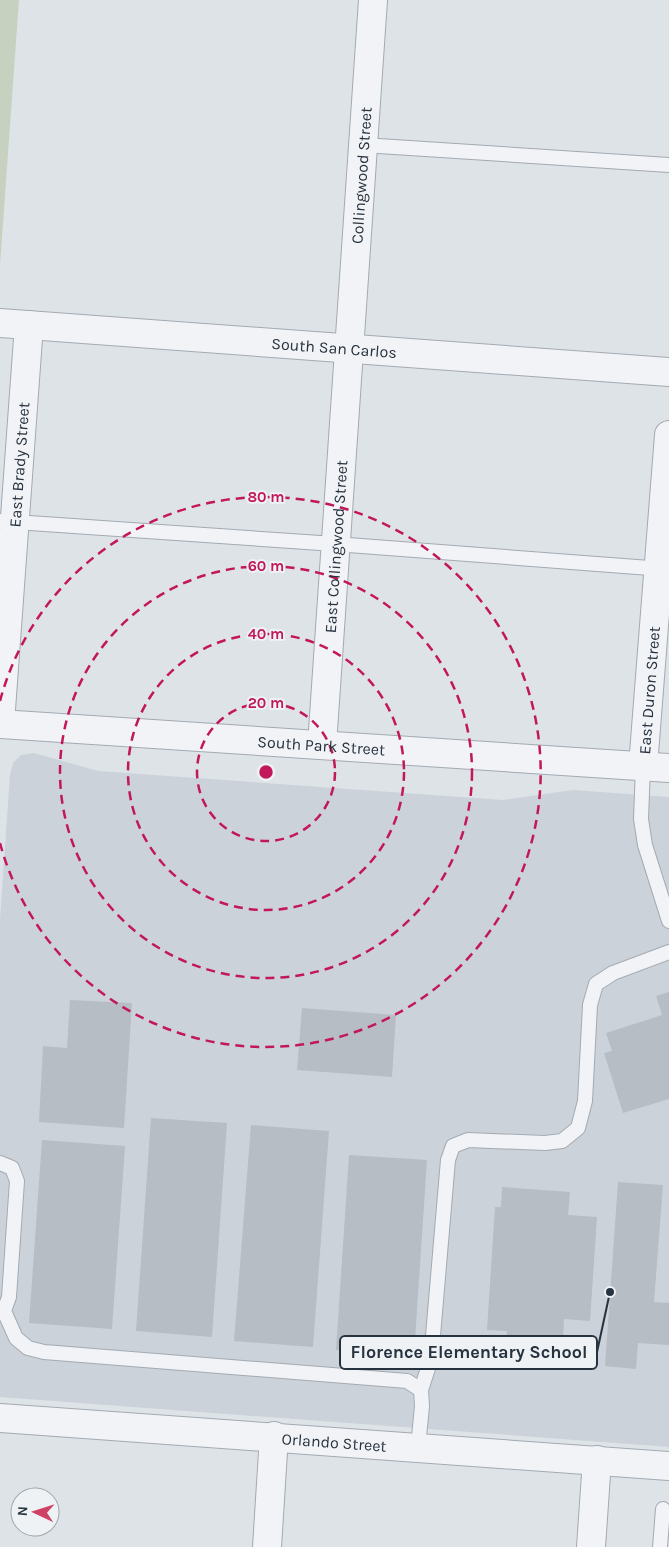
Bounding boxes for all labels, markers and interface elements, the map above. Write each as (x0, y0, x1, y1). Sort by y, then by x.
street label: Collingwood Street (347, 106, 376, 245)
street label: South San Carlos (271, 334, 397, 362)
street label: East Brady Street (5, 402, 33, 528)
street label: East Collingwood Street (321, 459, 351, 634)
text: 80 m (247, 488, 285, 506)
text: 60 m (248, 557, 284, 575)
text: 40 m (248, 625, 284, 643)
street label: East Duron Street (635, 626, 664, 755)
text: 20 m (248, 694, 284, 712)
street label: South Park Street (257, 732, 386, 759)
centre of rings (257, 763, 275, 781)
callout: Florence Elementary School (340, 1336, 597, 1369)
text: Florence Elementary School (351, 1341, 587, 1363)
street label: Orlando Street (281, 1429, 387, 1456)
north arrow (10, 1487, 60, 1537)
text: N (14, 1506, 31, 1517)

